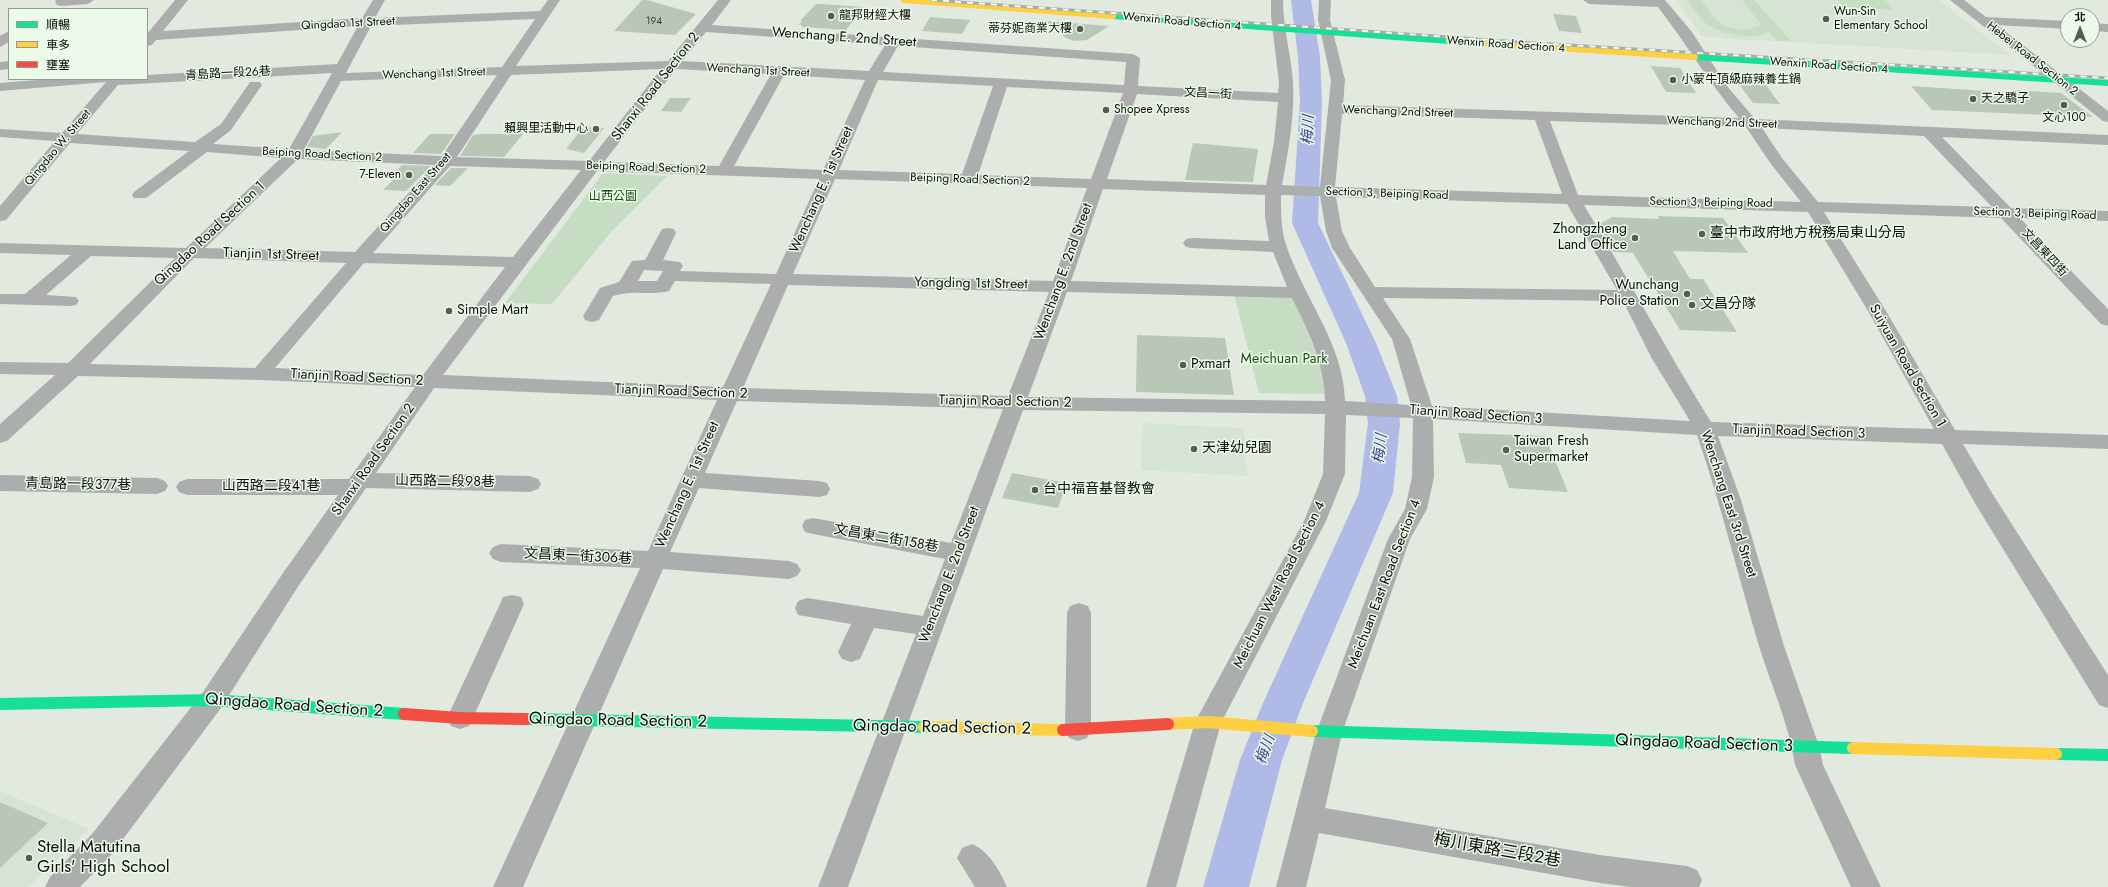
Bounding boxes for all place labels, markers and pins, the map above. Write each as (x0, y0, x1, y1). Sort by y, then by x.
place label: Wun-Sin Elementary School (1834, 5, 1928, 33)
place label: 龍邦財經大樓 (839, 9, 911, 23)
marker: 龍邦財經大樓 (826, 11, 836, 21)
marker: Wun-Sin Elementary School (1821, 14, 1831, 24)
place label: 蒂芬妮商業大樓 (988, 22, 1072, 36)
marker: 蒂芬妮商業大樓 (1075, 24, 1085, 34)
place label: 小蒙牛頂級麻辣養生鍋 (1681, 73, 1801, 87)
marker: 小蒙牛頂級麻辣養生鍋 (1668, 75, 1678, 85)
place label: 天之驕子 (1981, 92, 2029, 106)
marker: 天之驕子 (1968, 94, 1978, 104)
marker: 文心100 (2059, 100, 2069, 110)
place label: Shopee Xpress (1114, 103, 1190, 117)
marker: Shopee Xpress (1101, 105, 1111, 115)
place label: 文心100 (2042, 111, 2086, 125)
place label: 賴興里活動中心 (504, 122, 588, 136)
marker: 賴興里活動中心 (591, 124, 601, 134)
place label: 7-Eleven (359, 168, 401, 182)
marker: 7-Eleven (404, 170, 414, 180)
place label: Zhongzheng Land Office (1553, 222, 1627, 254)
place label: 臺中市政府地方稅務局東山分局 (1710, 226, 1906, 242)
marker: 臺中市政府地方稅務局東山分局 (1697, 229, 1707, 239)
marker: Zhongzheng Land Office (1630, 233, 1640, 243)
place label: Wunchang Police Station (1599, 278, 1679, 310)
marker: Wunchang Police Station (1682, 289, 1692, 299)
place label: 文昌分隊 (1700, 297, 1756, 313)
marker: 文昌分隊 (1687, 300, 1697, 310)
place label: Simple Mart (457, 303, 528, 319)
marker: Simple Mart (444, 306, 454, 316)
place label: Pxmart (1191, 357, 1230, 373)
marker: Pxmart (1178, 360, 1188, 370)
place label: Taiwan Fresh Supermarket (1514, 434, 1589, 466)
place label: 天津幼兒園 (1202, 441, 1272, 457)
marker: 天津幼兒園 (1189, 444, 1199, 454)
marker: Taiwan Fresh Supermarket (1501, 445, 1511, 455)
place label: 台中福音基督教會 (1043, 482, 1155, 498)
marker: 台中福音基督教會 (1030, 485, 1040, 495)
place label: Stella Matutina Girls' High School (37, 838, 170, 878)
marker: Stella Matutina Girls' High School (24, 853, 34, 863)

